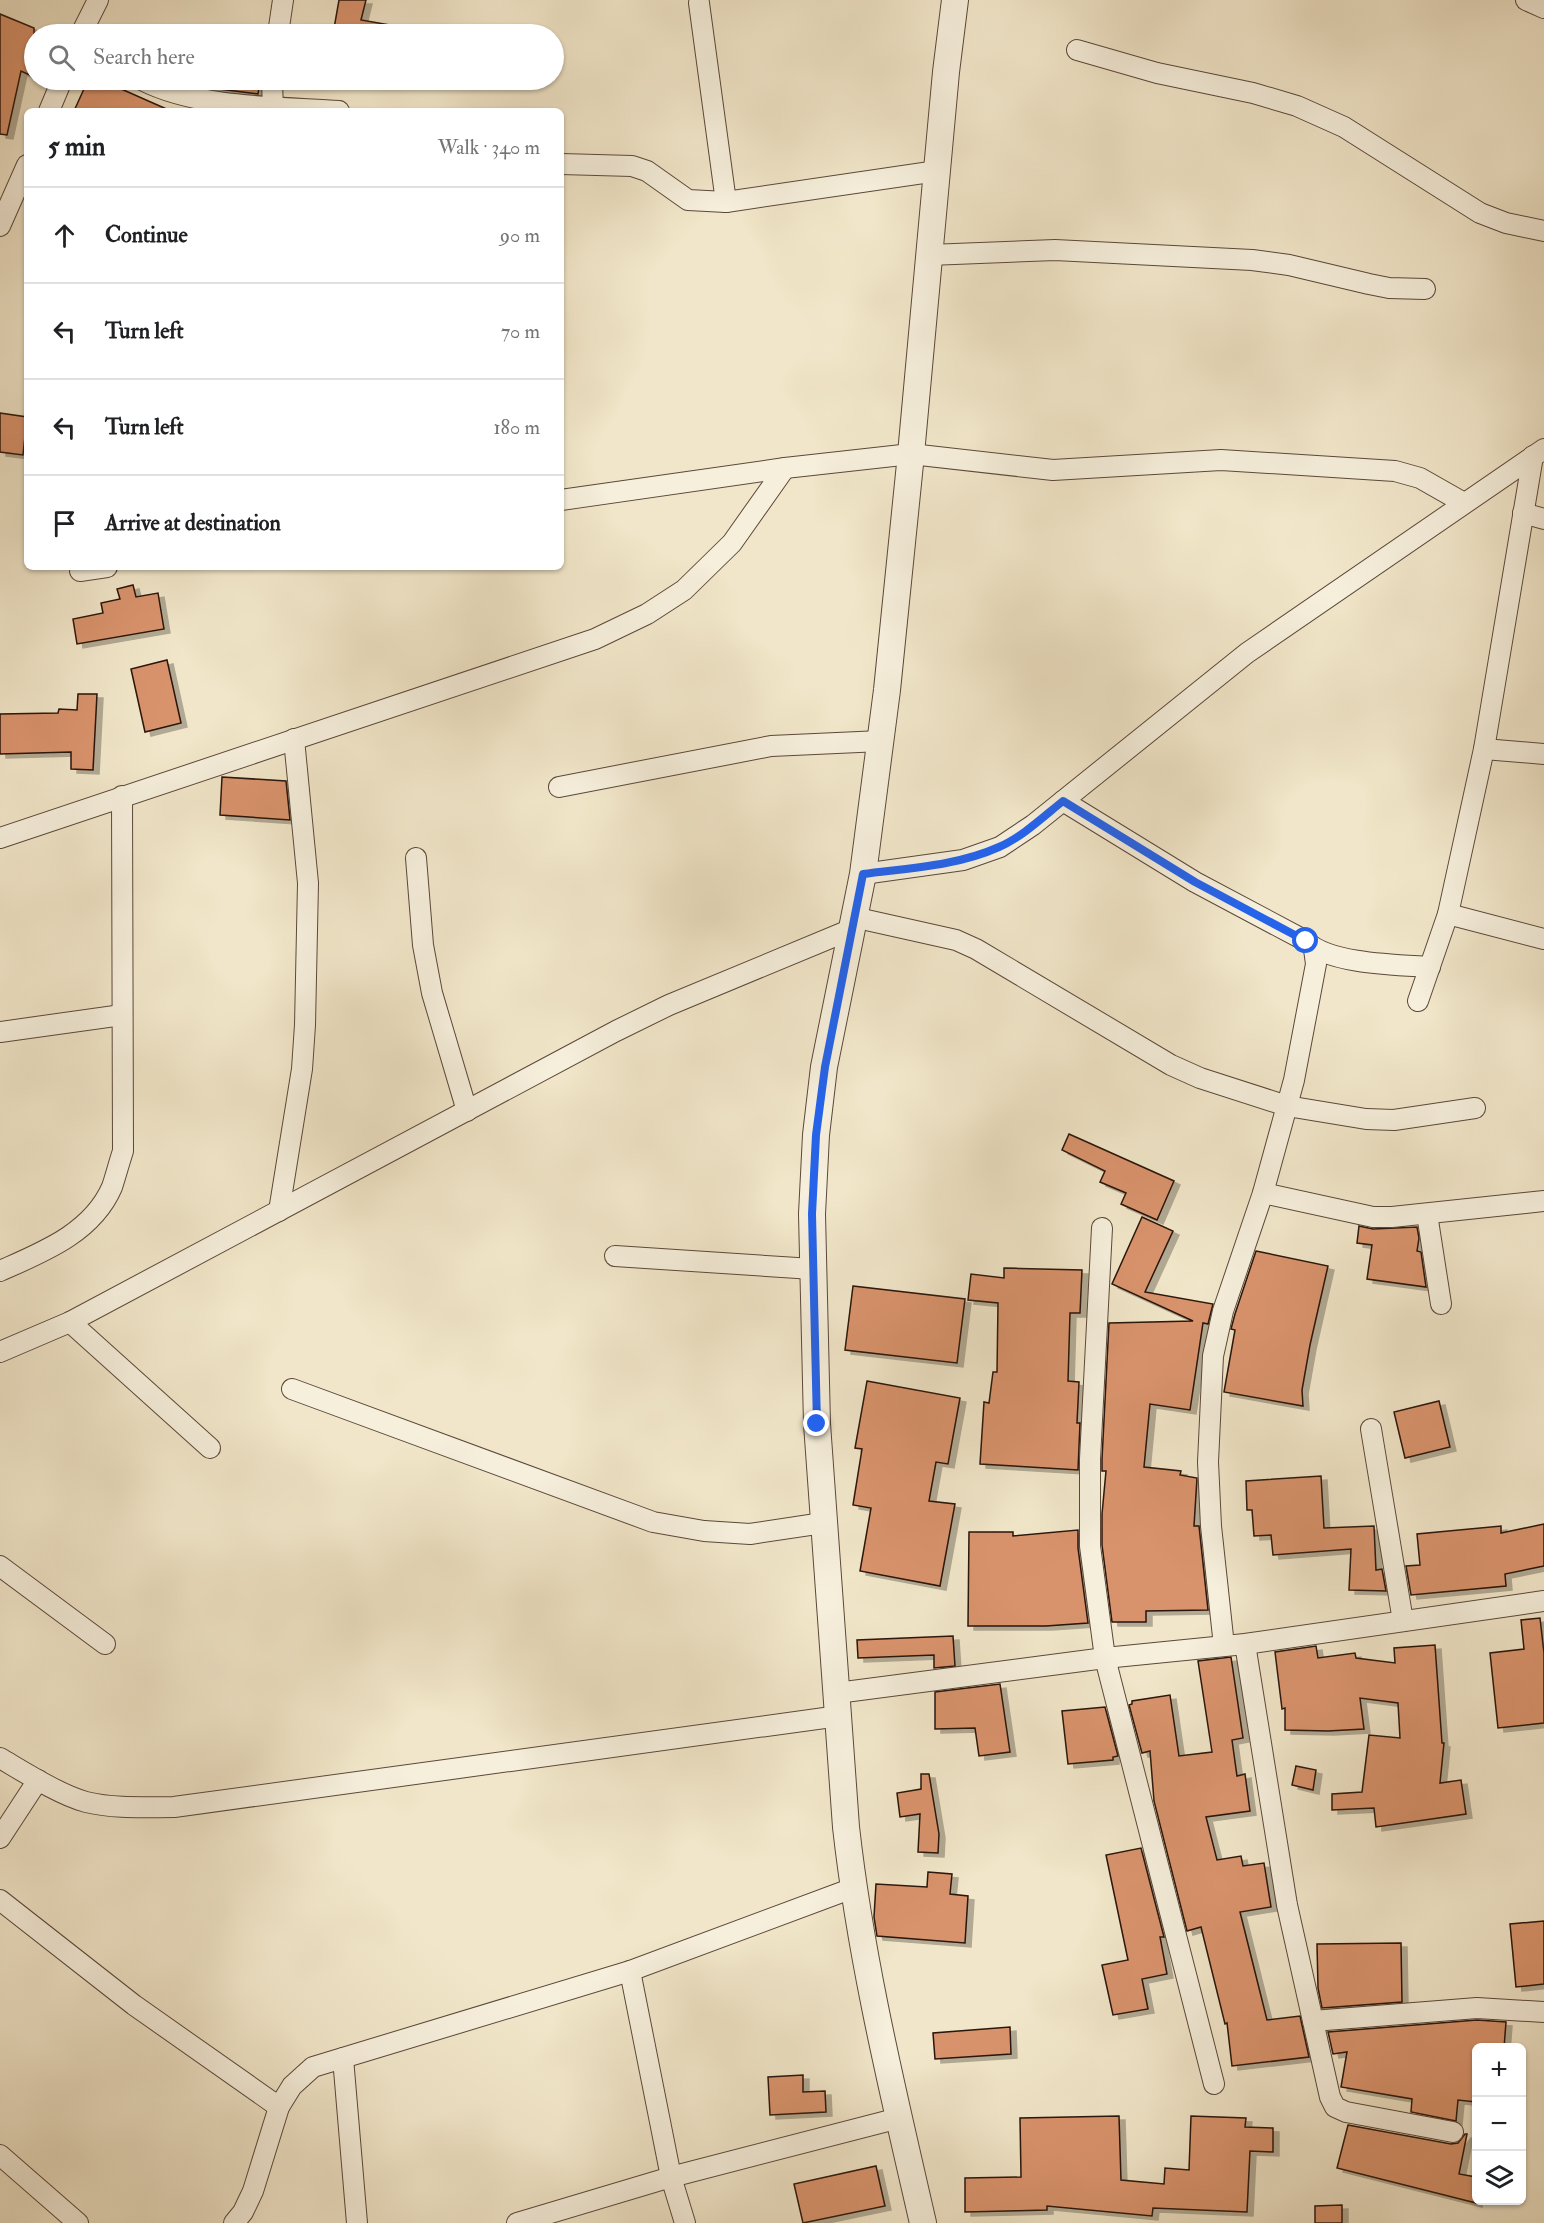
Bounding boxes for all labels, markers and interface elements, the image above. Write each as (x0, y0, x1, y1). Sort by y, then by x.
search box (24, 24, 564, 90)
icon: search (45, 41, 78, 74)
text: Search here (93, 43, 195, 71)
text: 5 min (48, 131, 105, 163)
text: Walk · 340 m (438, 135, 540, 160)
icon: ahead (48, 219, 81, 252)
text: Continue (105, 221, 188, 249)
text: 90 m (500, 223, 540, 248)
icon: left (48, 315, 81, 348)
text: Turn left (105, 317, 184, 345)
text: 70 m (501, 319, 540, 344)
icon: left (48, 411, 81, 444)
text: Turn left (105, 413, 184, 441)
text: 180 m (493, 415, 540, 440)
icon: arrive (48, 507, 81, 540)
text: Arrive at destination (105, 509, 281, 537)
route start (1292, 927, 1318, 953)
route end (803, 1410, 829, 1436)
map controls (1472, 2043, 1526, 2205)
button: + (1472, 2043, 1526, 2097)
button: − (1472, 2097, 1526, 2151)
button: layers (1472, 2151, 1526, 2205)

